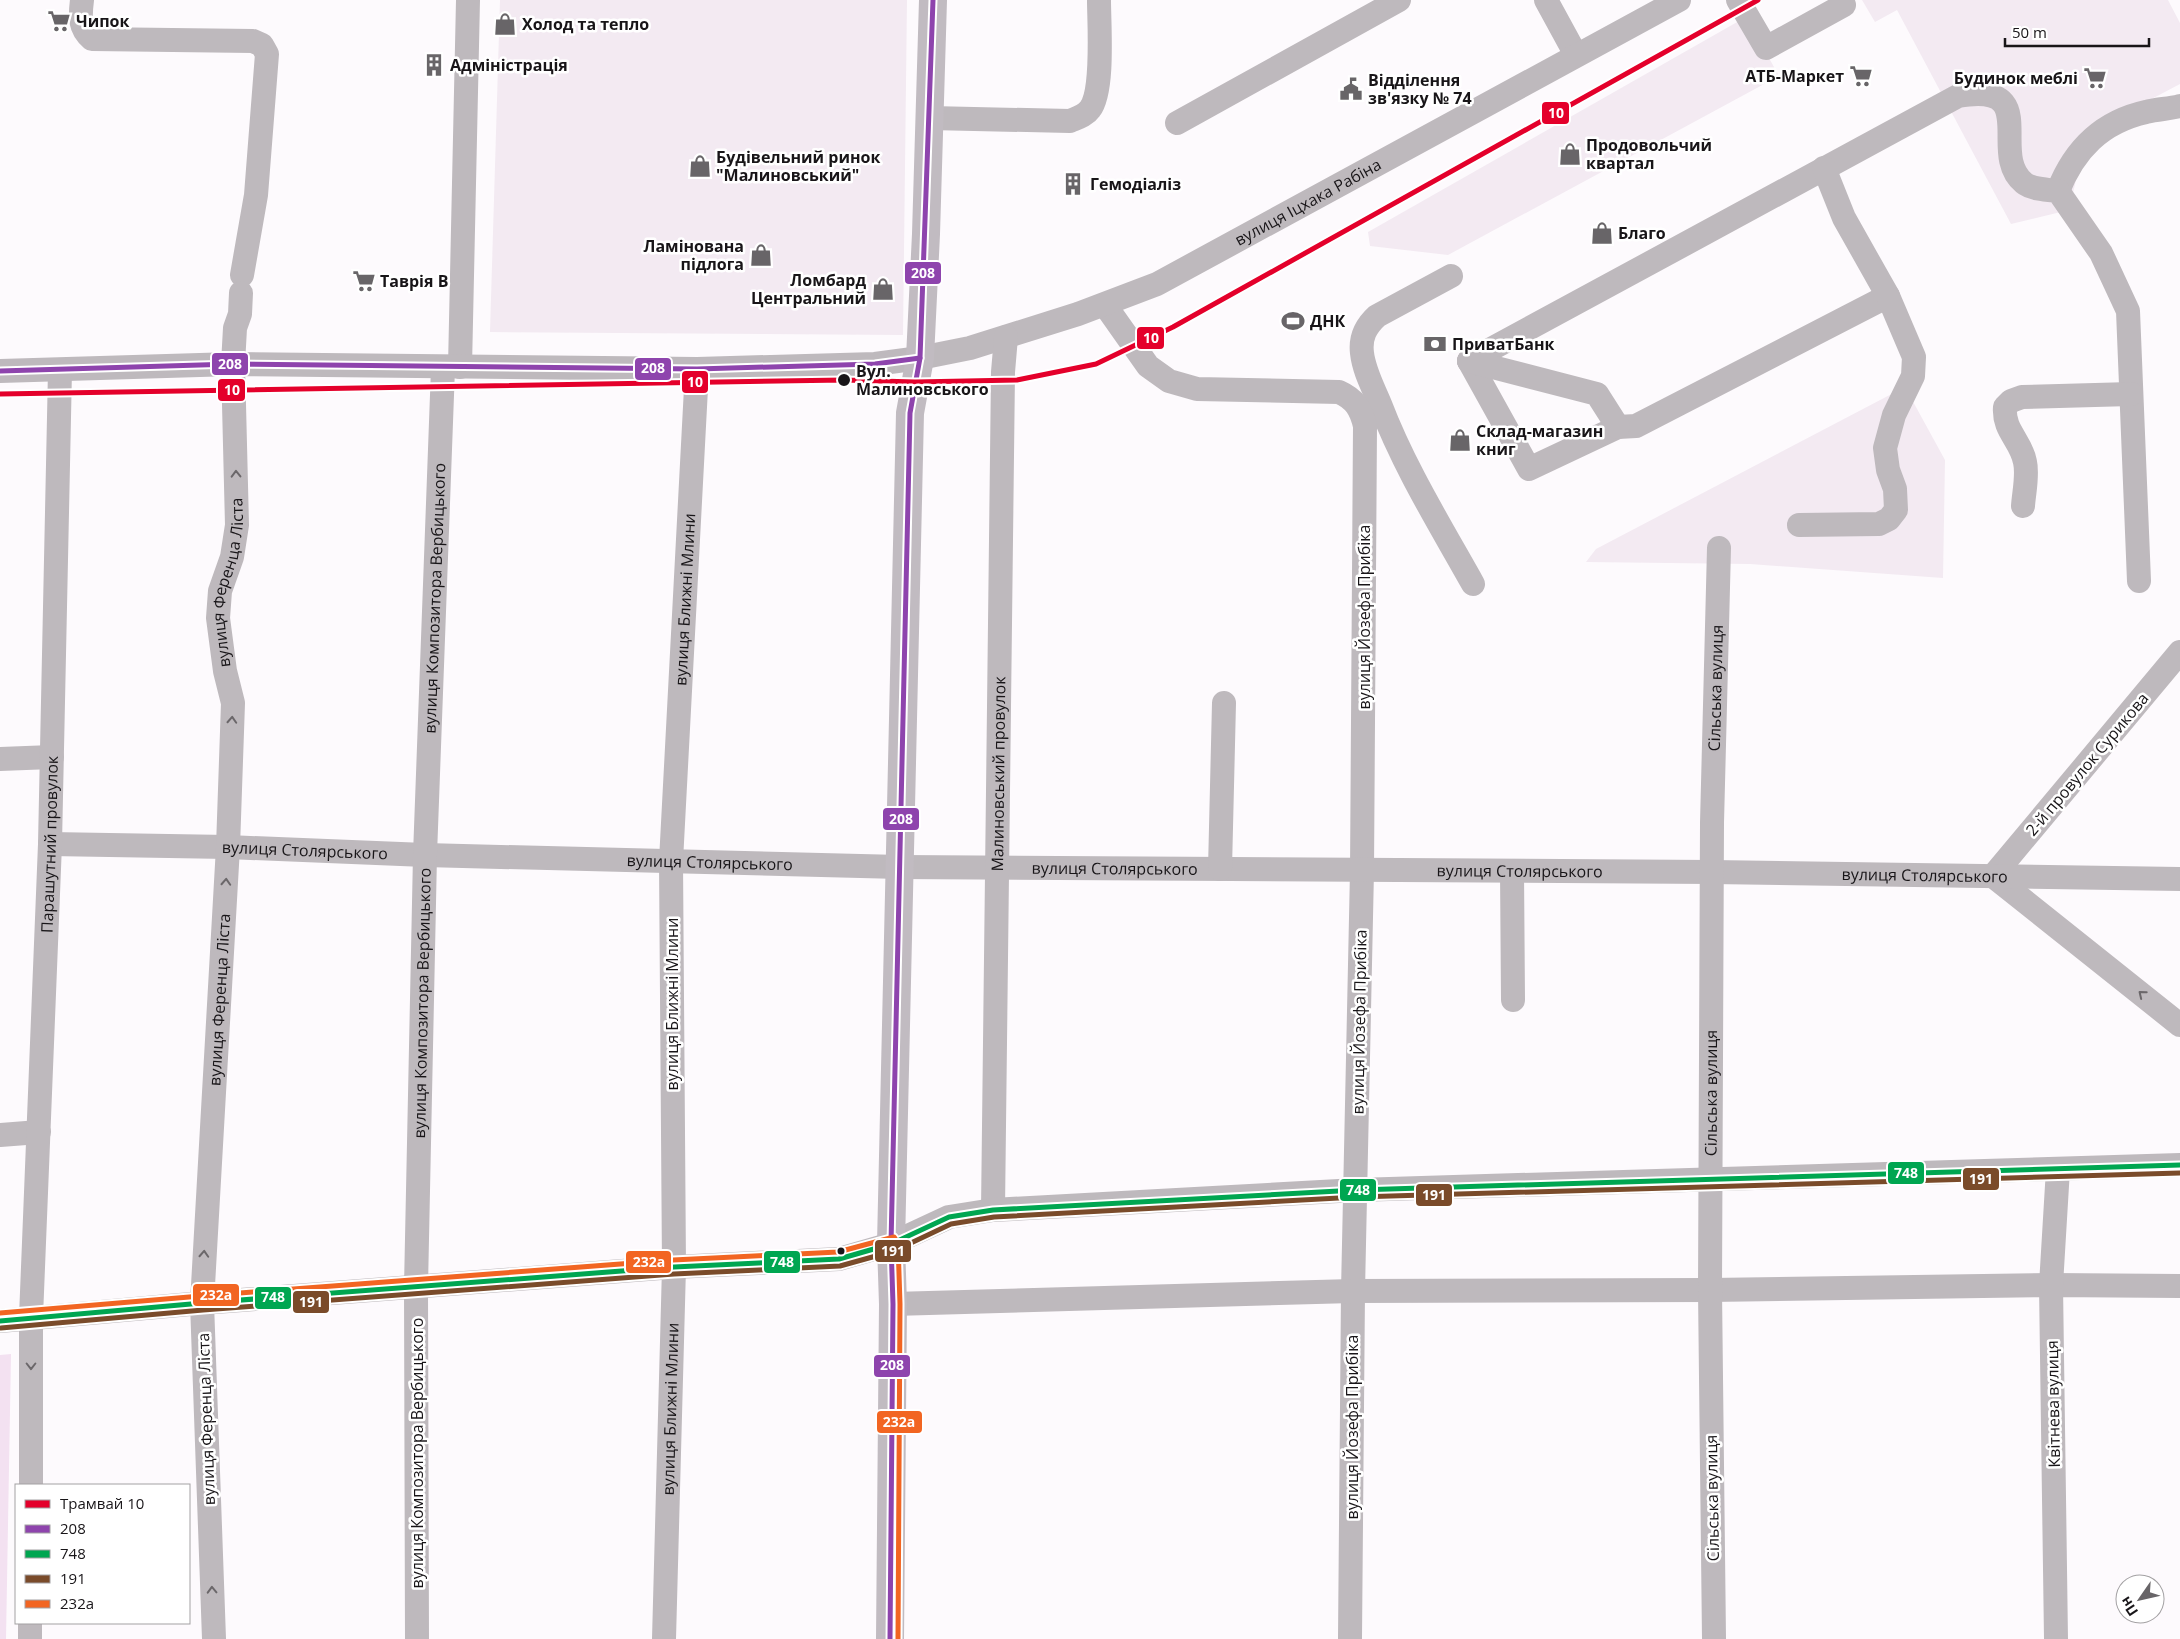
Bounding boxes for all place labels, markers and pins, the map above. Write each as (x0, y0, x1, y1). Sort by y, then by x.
supermarket icon: Чипок (46, 8, 72, 34)
place label: Чипок (76, 10, 130, 32)
shop icon: Холод та тепло (492, 11, 518, 37)
place label: Холод та тепло (522, 13, 649, 35)
building icon: Адміністрація (421, 52, 447, 78)
place label: Адміністрація (450, 54, 568, 76)
supermarket icon: АТБ-Маркет (1848, 63, 1874, 89)
place label: АТБ-Маркет (1745, 65, 1844, 87)
supermarket icon: Будинок меблі (2082, 65, 2108, 91)
place label: Будинок меблі (1954, 67, 2078, 89)
place label: Відділення зв'язку № 74 (1368, 69, 1472, 109)
public building icon: Відділення зв'язку № 74 (1338, 76, 1364, 102)
place label: Продовольчий квартал (1586, 134, 1712, 174)
shop icon: Продовольчий квартал (1557, 141, 1583, 167)
place label: Будівельний ринок "Малиновський" (716, 146, 880, 186)
shop icon: Будівельний ринок "Малиновський" (687, 153, 713, 179)
building icon: Гемодіаліз (1060, 171, 1086, 197)
place label: Гемодіаліз (1090, 173, 1181, 195)
shop icon: Благо (1589, 220, 1615, 246)
place label: Благо (1618, 222, 1666, 244)
place label: Ламінована підлога (644, 235, 744, 275)
shop icon: Ламінована підлога (748, 242, 774, 268)
supermarket icon: Таврія В (351, 268, 377, 294)
place label: Ломбард Центральний (751, 269, 866, 309)
place label: Таврія В (380, 270, 448, 292)
shop icon: Ломбард Центральний (870, 276, 896, 302)
sports icon: ДНК (1280, 308, 1306, 334)
place label: ДНК (1310, 310, 1345, 332)
bank icon: ПриватБанк (1422, 331, 1448, 357)
place label: ПриватБанк (1452, 333, 1555, 355)
place label: Вул. Малиновського (856, 360, 989, 400)
marker: Вул. Малиновського (836, 372, 852, 388)
place label: Склад-магазин книг (1476, 420, 1603, 460)
shop icon: Склад-магазин книг (1447, 427, 1473, 453)
unlabelled marker (836, 1246, 846, 1256)

